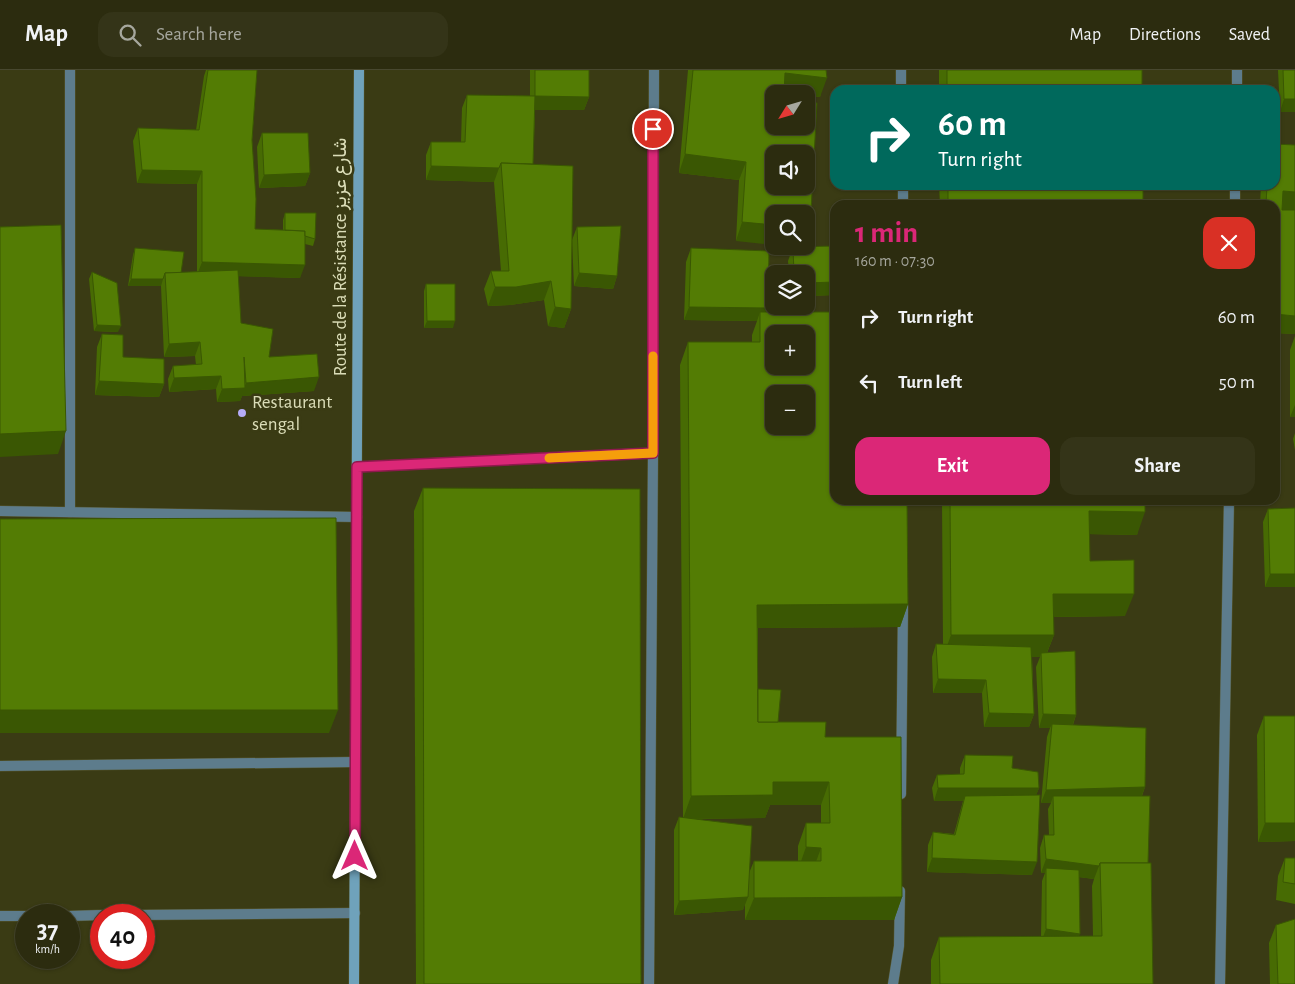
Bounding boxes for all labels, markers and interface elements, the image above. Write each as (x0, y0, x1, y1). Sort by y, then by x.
search box (98, 12, 448, 57)
icon: search (116, 21, 144, 49)
text: Map (25, 22, 68, 46)
text: Search here (156, 25, 242, 44)
text: Map (1070, 26, 1101, 44)
text: Directions (1129, 26, 1201, 44)
text: Saved (1229, 26, 1270, 44)
north arrow (765, 85, 815, 135)
map controls (765, 85, 815, 435)
icon: right (855, 105, 920, 170)
text: 60 m (938, 107, 1007, 142)
pin (632, 108, 674, 150)
icon: arrive (639, 115, 667, 143)
street label: Route de la Résistance شارع عزيز (331, 138, 352, 376)
button: sound (765, 145, 815, 195)
text: Turn right (938, 148, 1022, 170)
button: search (765, 205, 815, 255)
button: close (1203, 217, 1255, 269)
text: 1 min (855, 218, 918, 248)
text: 160 m · 07:30 (855, 253, 935, 269)
button: layers (765, 265, 815, 315)
icon: right (855, 304, 883, 332)
text: Turn right (898, 308, 973, 327)
text: 60 m (1218, 308, 1255, 327)
button: + (765, 325, 815, 375)
icon: left (855, 369, 883, 397)
text: Turn left (898, 373, 962, 392)
text: 50 m (1219, 373, 1255, 392)
button: − (765, 385, 815, 435)
place label: Restaurant sengal (252, 393, 332, 434)
marker: Restaurant sengal (236, 407, 248, 419)
button: Exit (855, 437, 1050, 495)
button: Share (1060, 437, 1255, 495)
position arrow (328, 829, 380, 881)
speed limit sign: 40 (90, 904, 155, 969)
text: 37 (37, 918, 58, 943)
text: km/h (35, 943, 60, 955)

